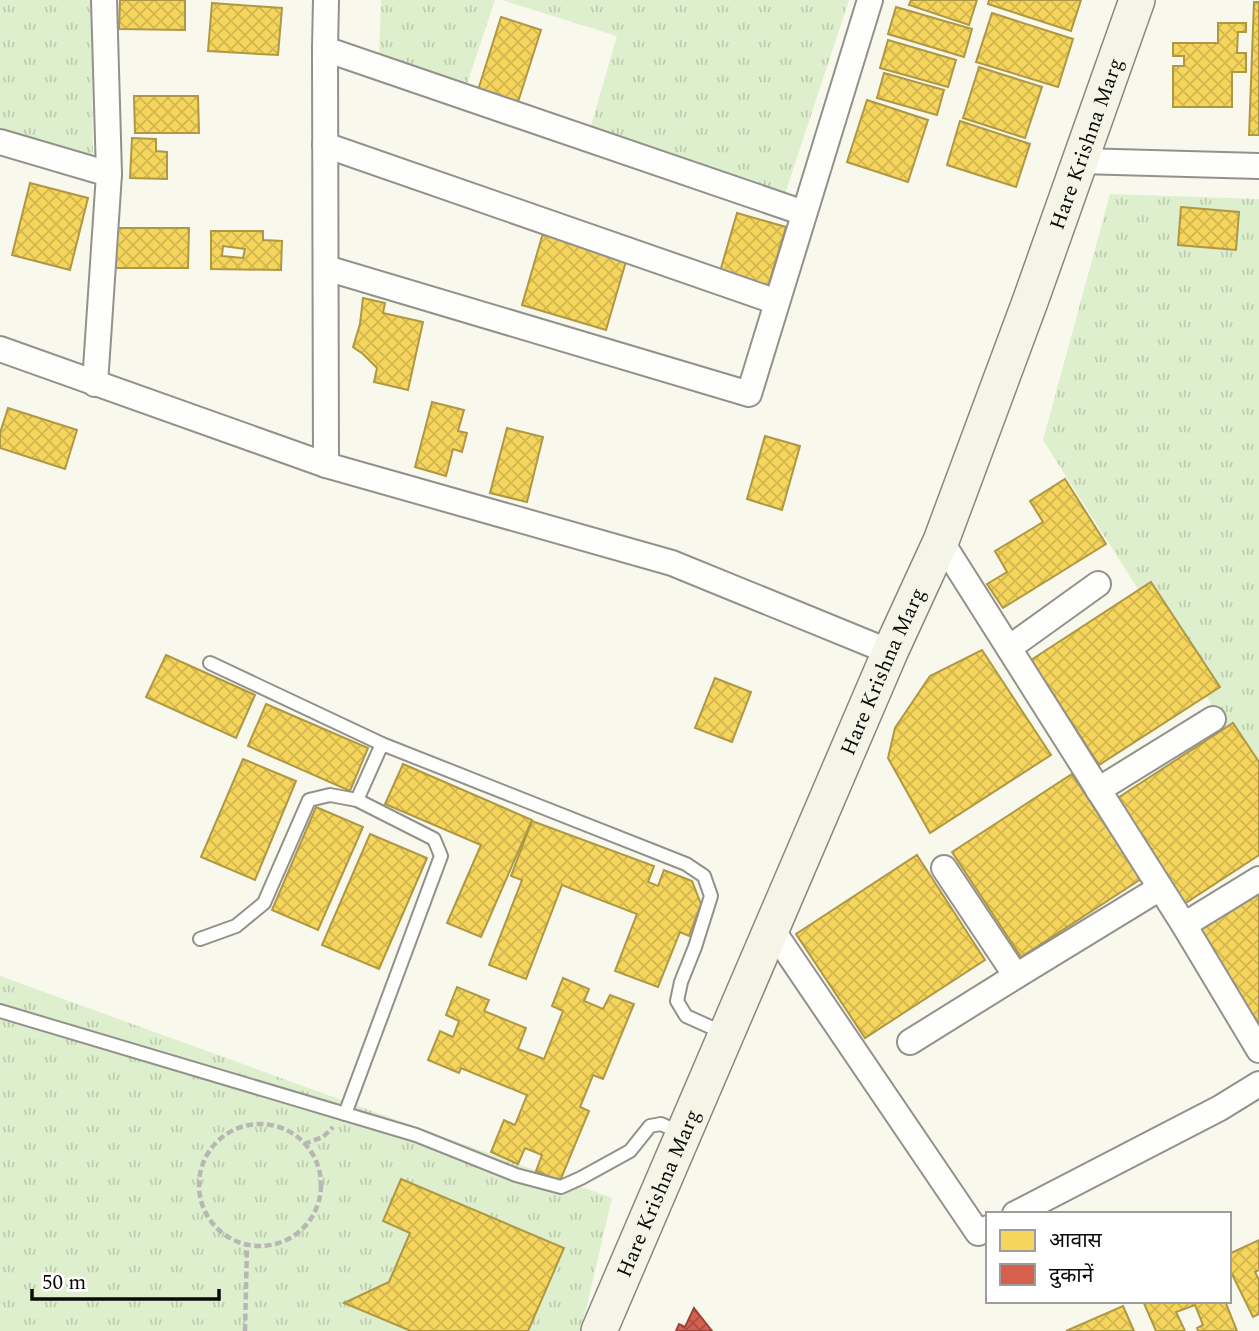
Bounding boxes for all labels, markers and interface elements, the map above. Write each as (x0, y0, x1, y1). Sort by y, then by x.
street label: Hare Krishna Marg (1042, 54, 1132, 234)
street label: Hare Krishna Marg (833, 583, 934, 761)
street label: Hare Krishna Marg (609, 1104, 709, 1283)
legend (986, 1212, 1231, 1303)
text: आवास (1049, 1225, 1103, 1257)
scale bar (32, 1258, 219, 1302)
text: दुकानें (1049, 1260, 1094, 1292)
text: 50 m (42, 1267, 86, 1299)

